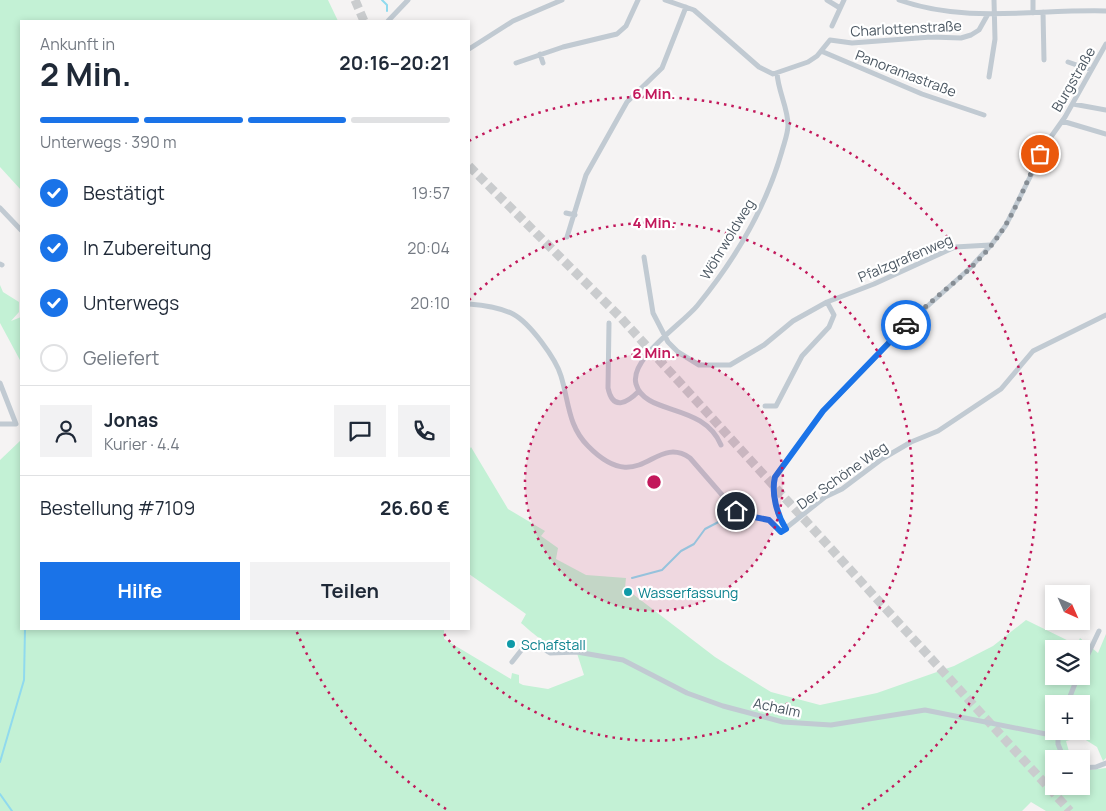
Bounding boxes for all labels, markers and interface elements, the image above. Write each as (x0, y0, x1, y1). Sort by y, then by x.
street label: Charlottenstraße (850, 16, 962, 40)
text: Ankunft in (40, 33, 115, 55)
street label: Burgstraße (1047, 43, 1099, 115)
street label: Panoramastraße (853, 45, 959, 101)
text: 20:16–20:21 (339, 50, 450, 76)
text: 2 Min. (40, 52, 132, 96)
text: 6 Min. (632, 83, 676, 104)
text: Unterwegs · 390 m (40, 131, 176, 153)
pin (1019, 133, 1061, 175)
icon: bag (1026, 140, 1054, 168)
icon: check (40, 179, 68, 207)
text: Bestätigt (83, 180, 165, 206)
text: 19:57 (412, 182, 450, 204)
street label: Wöhrwoldweg (695, 195, 759, 283)
text: 4 Min. (632, 212, 676, 233)
street label: Pfalzgrafenweg (855, 230, 955, 286)
icon: check (40, 234, 68, 262)
text: In Zubereitung (83, 235, 211, 261)
text: 20:04 (407, 237, 450, 259)
icon: check (40, 289, 68, 317)
text: Unterwegs (83, 290, 179, 316)
text: 20:10 (410, 292, 450, 314)
courier (881, 300, 931, 350)
icon: car (892, 311, 920, 339)
text: 2 Min. (633, 342, 675, 363)
text: Geliefert (83, 345, 159, 371)
button: person (40, 405, 92, 457)
button: chat (334, 405, 386, 457)
button: phone (398, 405, 450, 457)
text: Jonas (104, 407, 158, 433)
text: Kurier · 4.4 (104, 433, 180, 455)
street label: Der Schöne Weg (793, 437, 891, 513)
centre of rings (645, 473, 663, 491)
pin (715, 490, 757, 532)
text: Bestellung #7109 (40, 495, 195, 521)
text: 26.60 € (380, 495, 450, 521)
icon: home (722, 497, 750, 525)
button: Hilfe (40, 562, 240, 620)
button: Teilen (250, 562, 450, 620)
place label: Wasserfassung (638, 583, 738, 602)
north arrow (1045, 585, 1090, 630)
map controls (1045, 585, 1090, 795)
marker: Wasserfassung (622, 586, 634, 598)
place label: Schafstall (521, 635, 586, 654)
marker: Schafstall (505, 638, 517, 650)
button: layers (1045, 640, 1090, 685)
street label: Achalm (752, 693, 802, 721)
button: + (1045, 695, 1090, 740)
button: − (1045, 750, 1090, 795)

